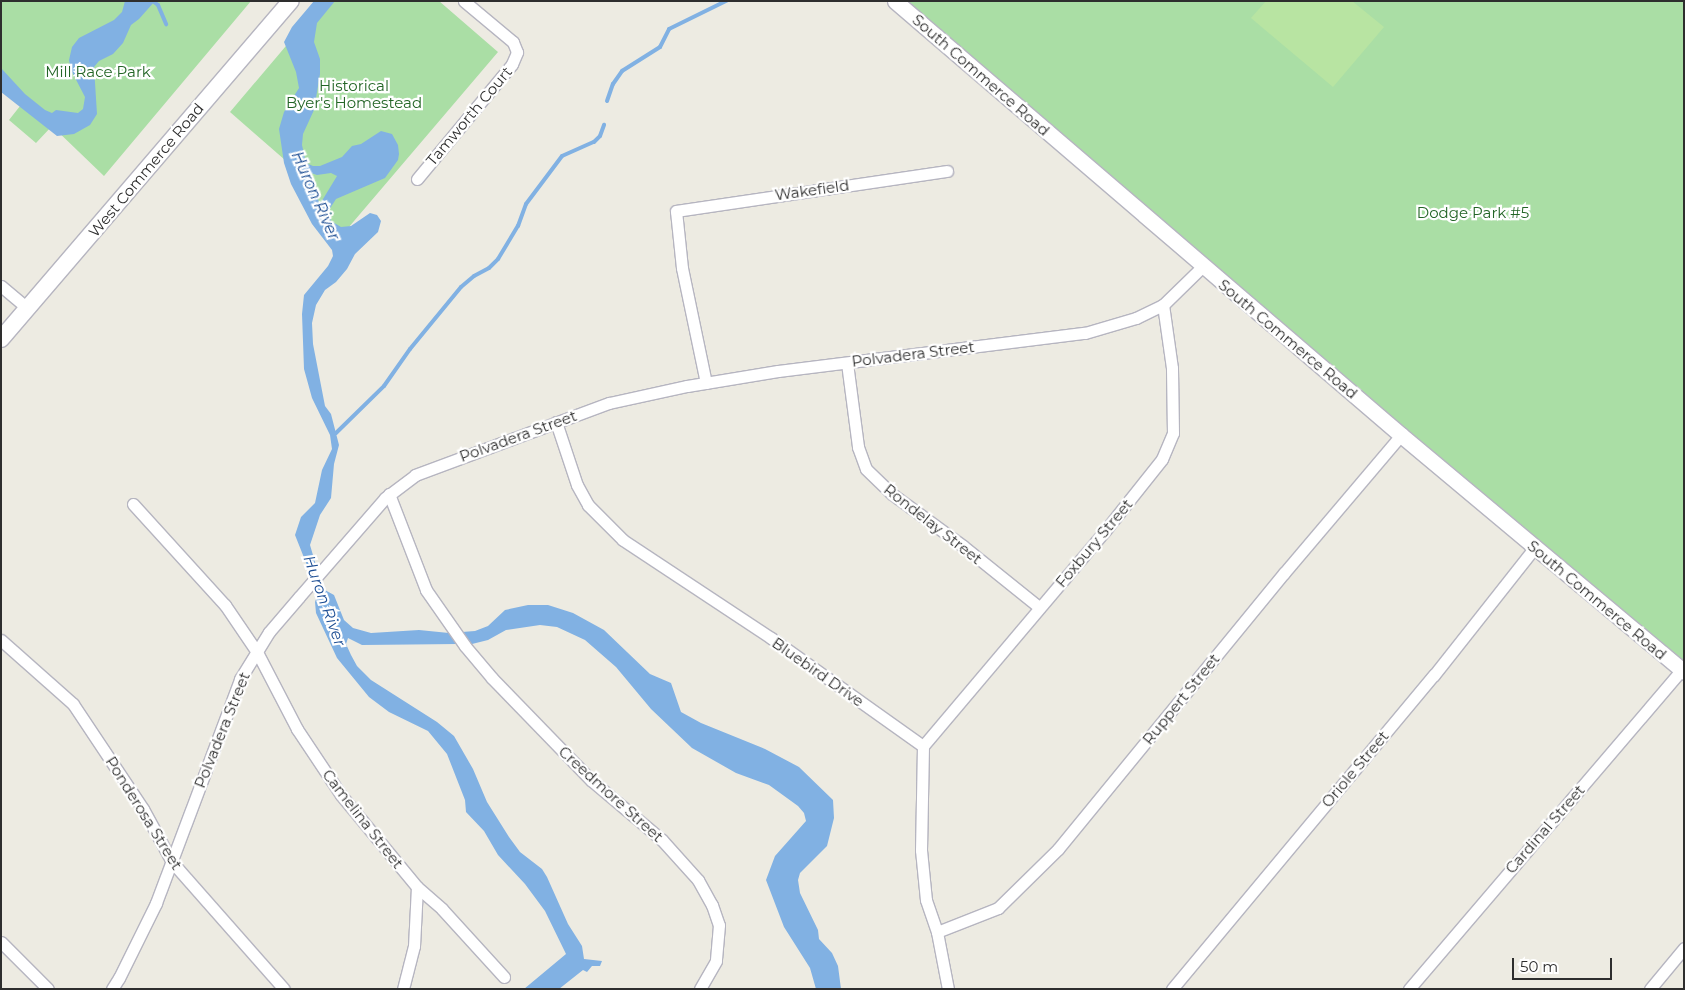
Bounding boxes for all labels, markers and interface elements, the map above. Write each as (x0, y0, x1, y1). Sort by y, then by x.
street label: South Commerce Road (909, 11, 1053, 139)
park label: Mill Race Park (45, 63, 151, 81)
street label: Tamworth Court (422, 63, 516, 169)
park label: Historical Byer's Homestead (286, 76, 422, 111)
street label: West Commerce Road (85, 99, 207, 241)
water label: Huron River (287, 149, 343, 243)
street label: Wakefield (774, 176, 850, 204)
park label: Dodge Park #5 (1417, 204, 1529, 222)
street label: South Commerce Road (1215, 276, 1361, 402)
street label: Polvadera Street (851, 338, 975, 370)
street label: Polvadera Street (457, 406, 579, 466)
street label: Rondelay Street (880, 480, 986, 568)
street label: Foxbury Street (1052, 495, 1136, 591)
street label: South Commerce Road (1524, 537, 1670, 663)
water label: Huron River (299, 553, 349, 649)
street label: Bluebird Drive (769, 634, 867, 710)
street label: Ruppert Street (1139, 650, 1223, 748)
street label: Polvadera Street (191, 669, 253, 791)
street label: Oriole Street (1318, 727, 1392, 811)
street label: Creedmore Street (555, 742, 667, 846)
street label: Ponderosa Street (102, 753, 186, 873)
street label: Camelina Street (319, 766, 407, 872)
street label: Cardinal Street (1502, 781, 1588, 877)
scale bar (1515, 948, 1615, 980)
text: 50 m (1520, 957, 1558, 976)

